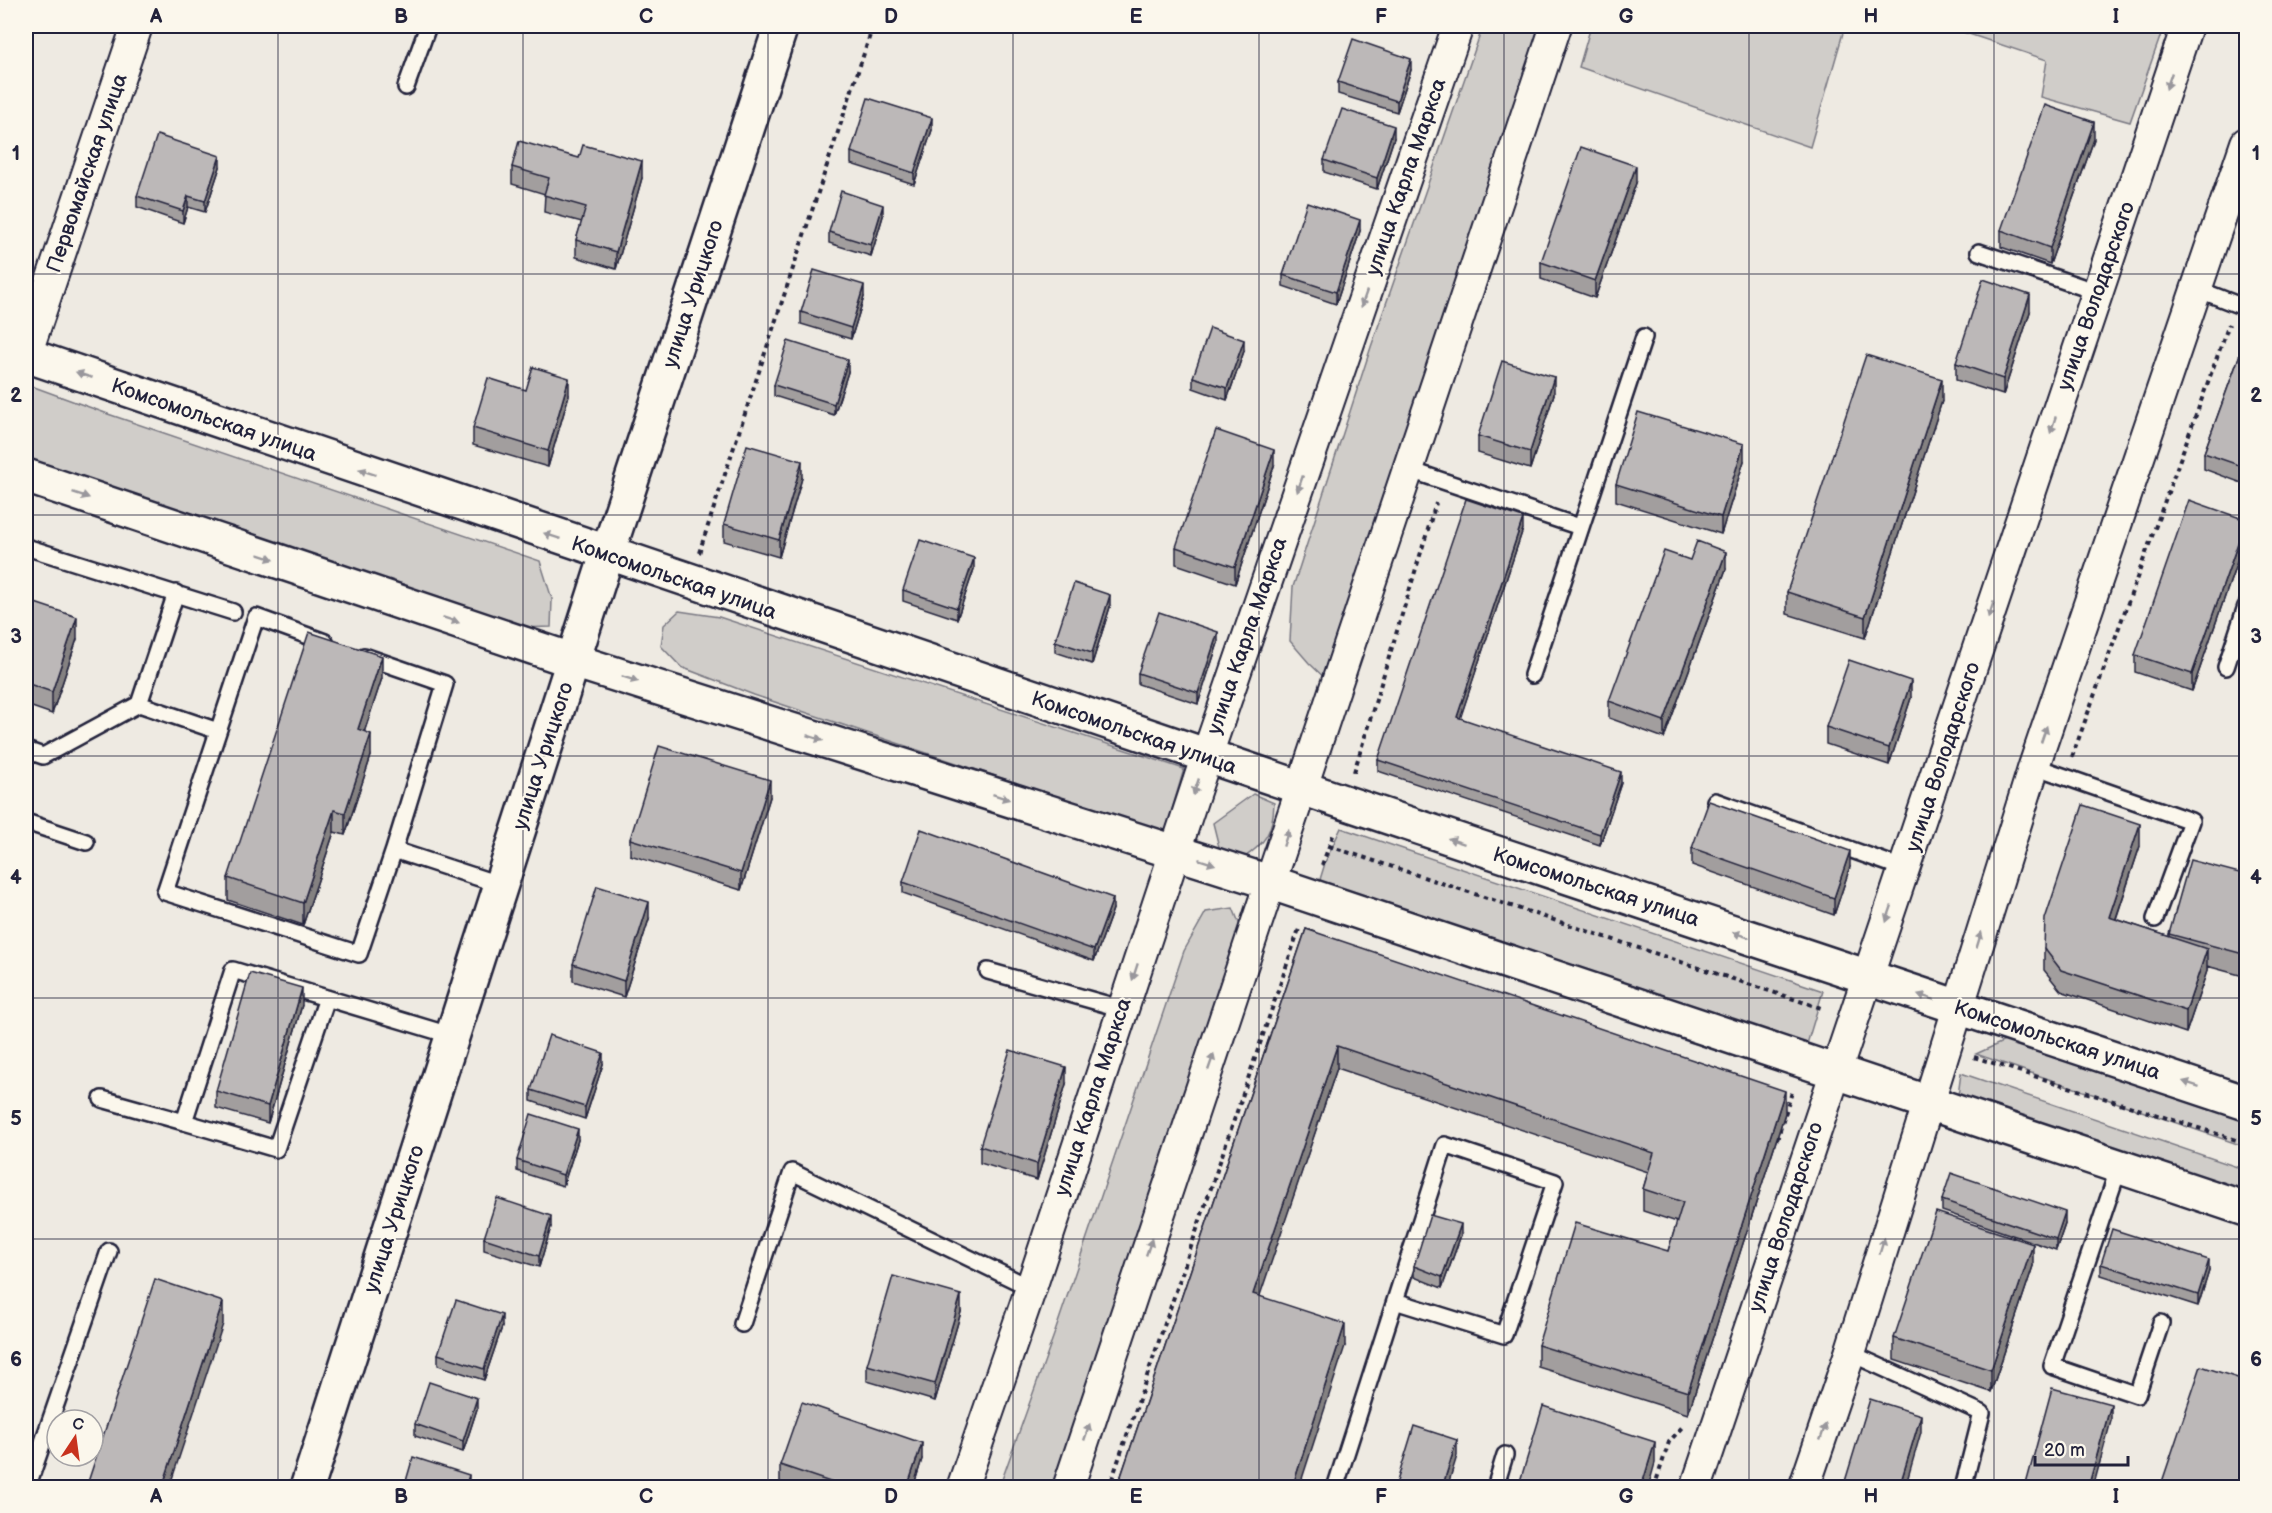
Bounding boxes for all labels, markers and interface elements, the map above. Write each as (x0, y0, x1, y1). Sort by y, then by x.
text: A (149, 5, 163, 29)
text: B (394, 5, 408, 29)
text: C (639, 5, 653, 29)
text: D (884, 5, 898, 29)
text: E (1130, 5, 1143, 29)
text: F (1375, 5, 1387, 29)
text: G (1619, 5, 1634, 29)
text: H (1864, 5, 1878, 29)
text: I (2113, 5, 2119, 29)
street label: Первомайская улица (41, 70, 133, 276)
one-way arrow (2163, 72, 2173, 90)
street label: улица Карла Маркса (1361, 75, 1452, 279)
text: 1 (12, 142, 20, 166)
text: 1 (2252, 142, 2260, 166)
street label: улица Володарского (2052, 198, 2140, 394)
street label: улица Урицкого (657, 217, 729, 371)
one-way arrow (1358, 290, 1368, 308)
one-way arrow (74, 369, 92, 379)
street label: Комсомольская улица (108, 373, 320, 467)
text: 2 (10, 384, 22, 408)
text: 2 (2250, 384, 2262, 408)
one-way arrow (2047, 416, 2057, 434)
one-way arrow (358, 467, 376, 477)
one-way arrow (1295, 475, 1304, 493)
one-way arrow (72, 491, 90, 501)
one-way arrow (543, 530, 561, 540)
street label: Комсомольская улица (568, 531, 780, 625)
street label: улица Карла Маркса (1202, 534, 1293, 738)
one-way arrow (257, 553, 275, 563)
one-way arrow (1986, 601, 1996, 619)
one-way arrow (442, 615, 460, 625)
text: 3 (10, 625, 22, 649)
text: 3 (2250, 625, 2262, 649)
street label: улица Володарского (1901, 659, 1985, 855)
one-way arrow (621, 675, 639, 684)
street label: улица Урицкого (507, 679, 579, 833)
street label: Комсомольская улица (1028, 686, 1240, 780)
one-way arrow (2040, 725, 2050, 743)
one-way arrow (806, 734, 824, 743)
one-way arrow (1190, 778, 1200, 796)
one-way arrow (992, 793, 1010, 802)
one-way arrow (1282, 829, 1291, 847)
one-way arrow (1447, 836, 1465, 845)
street label: Комсомольская улица (1490, 842, 1703, 932)
one-way arrow (1198, 858, 1216, 867)
text: 4 (10, 866, 22, 890)
text: 4 (2250, 866, 2262, 890)
one-way arrow (1884, 905, 1894, 923)
one-way arrow (1732, 930, 1750, 939)
one-way arrow (1975, 931, 1984, 949)
one-way arrow (1129, 963, 1139, 981)
one-way arrow (1917, 991, 1935, 1001)
street label: улица Карла Маркса (1049, 994, 1137, 1199)
street label: Комсомольская улица (1951, 995, 2164, 1085)
one-way arrow (1207, 1053, 1217, 1071)
one-way arrow (2182, 1079, 2200, 1089)
text: 5 (10, 1107, 22, 1131)
text: 5 (2250, 1107, 2262, 1131)
street label: улица Володарского (1744, 1119, 1828, 1315)
street label: улица Урицкого (358, 1142, 430, 1296)
one-way arrow (1878, 1237, 1887, 1255)
one-way arrow (1145, 1238, 1154, 1256)
text: 6 (10, 1348, 22, 1372)
text: 6 (2250, 1348, 2262, 1372)
north arrow (45, 1408, 105, 1468)
text: С (70, 1414, 86, 1435)
one-way arrow (1082, 1423, 1092, 1441)
one-way arrow (1818, 1423, 1828, 1441)
scale bar (2035, 1429, 2128, 1467)
text: 20 m (2044, 1440, 2085, 1461)
text: A (149, 1485, 163, 1509)
text: B (394, 1485, 408, 1509)
text: C (639, 1485, 653, 1509)
text: D (884, 1485, 898, 1509)
text: E (1130, 1485, 1143, 1509)
text: F (1375, 1485, 1387, 1509)
text: G (1619, 1485, 1634, 1509)
text: H (1864, 1485, 1878, 1509)
text: I (2113, 1485, 2119, 1509)

